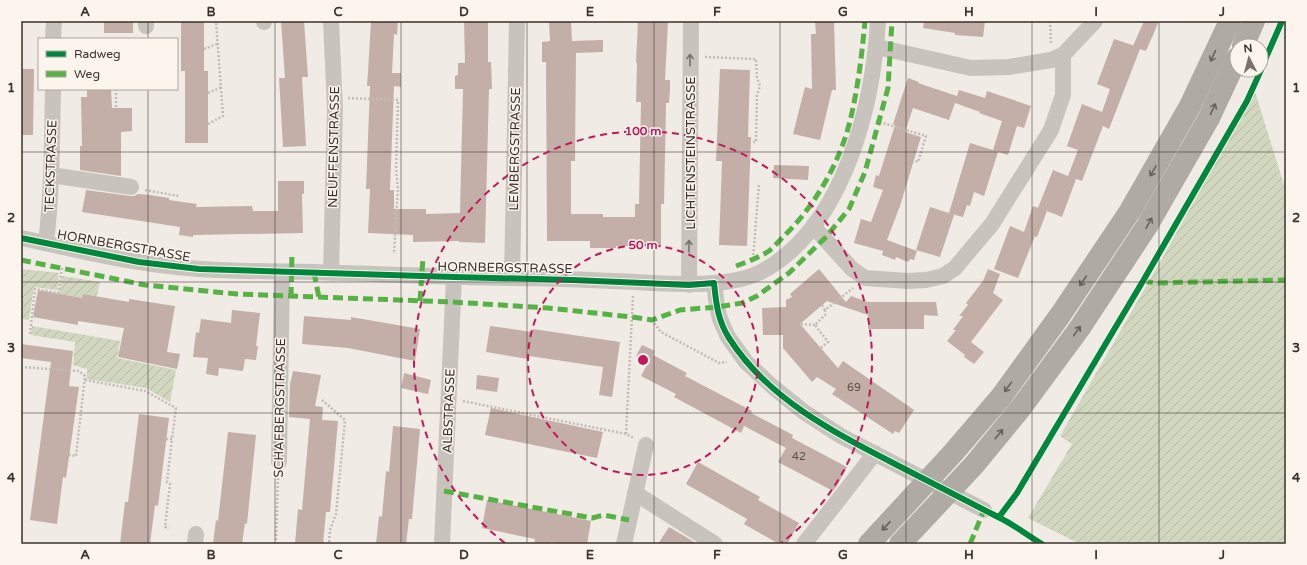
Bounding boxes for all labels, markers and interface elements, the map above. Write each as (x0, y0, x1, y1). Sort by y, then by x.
text: A (80, 4, 90, 20)
text: B (206, 4, 216, 20)
text: C (333, 4, 343, 20)
text: D (459, 4, 469, 20)
text: E (586, 4, 594, 20)
text: F (713, 4, 721, 20)
text: G (838, 4, 848, 20)
text: H (964, 4, 974, 20)
text: I (1094, 4, 1098, 20)
text: J (1218, 4, 1225, 20)
legend (38, 38, 178, 90)
north arrow (1229, 38, 1269, 78)
text: N (1243, 42, 1253, 55)
text: Radweg (74, 47, 121, 61)
one-way arrow (1209, 50, 1217, 62)
one-way arrow (687, 54, 694, 67)
text: Weg (74, 67, 100, 81)
street label: LICHTENSTEINSTRASSE (683, 76, 699, 230)
text: 1 (7, 80, 15, 96)
text: 1 (1292, 80, 1300, 96)
street label: NEUFFENSTRASSE (325, 86, 343, 208)
street label: LEMBERGSTRASSE (506, 87, 524, 211)
one-way arrow (1210, 104, 1217, 116)
street label: TECKSTRASSE (41, 119, 61, 213)
text: 100 m (625, 124, 661, 138)
one-way arrow (1148, 165, 1156, 177)
text: 2 (7, 210, 15, 226)
text: 2 (1292, 210, 1300, 226)
one-way arrow (1146, 217, 1154, 229)
street label: HORNBERGSTRASSE (56, 226, 192, 266)
text: 50 m (628, 238, 658, 252)
one-way arrow (685, 240, 693, 253)
street label: HORNBERGSTRASSE (437, 259, 573, 277)
one-way arrow (1079, 275, 1087, 287)
one-way arrow (1073, 326, 1082, 337)
street label: SCHAFBERGSTRASSE (271, 338, 289, 478)
text: 3 (7, 340, 15, 356)
text: 3 (1292, 340, 1300, 356)
centre of rings (636, 353, 650, 367)
street label: ALBSTRASSE (440, 368, 458, 454)
house number: 69 (847, 381, 861, 394)
one-way arrow (1004, 381, 1012, 392)
one-way arrow (994, 429, 1003, 440)
house number: 42 (792, 450, 806, 463)
text: 4 (7, 470, 16, 486)
text: 4 (1292, 470, 1301, 486)
one-way arrow (882, 521, 891, 531)
text: A (80, 547, 90, 563)
text: B (206, 547, 216, 563)
text: C (333, 547, 343, 563)
text: D (459, 547, 469, 563)
text: E (586, 547, 594, 563)
text: F (713, 547, 721, 563)
text: G (838, 547, 848, 563)
text: H (964, 547, 974, 563)
text: I (1094, 547, 1098, 563)
text: J (1218, 547, 1225, 563)

